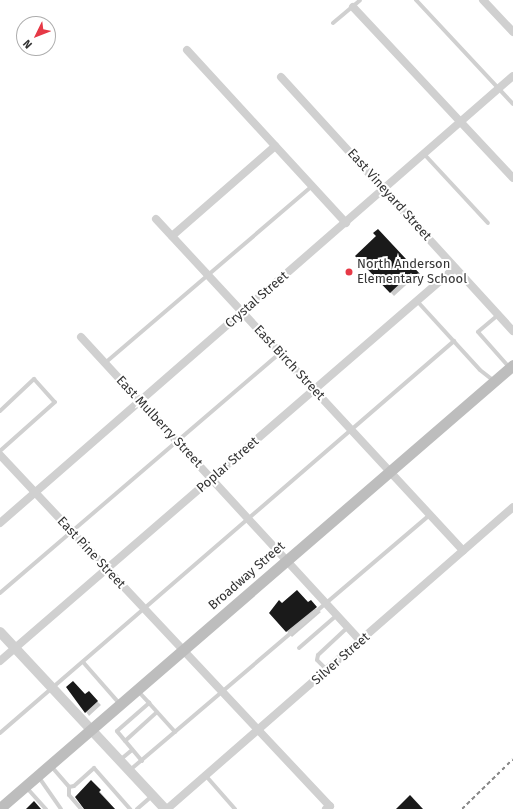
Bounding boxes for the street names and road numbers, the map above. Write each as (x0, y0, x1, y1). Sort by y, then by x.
street label: East Vineyard Street (344, 146, 434, 244)
street label: Crystal Street (222, 268, 292, 332)
street label: East Birch Street (250, 322, 328, 404)
street label: East Mulberry Street (113, 373, 205, 471)
street label: Poplar Street (194, 434, 262, 496)
street label: East Pine Street (54, 514, 128, 592)
street label: Broadway Street (206, 539, 288, 613)
street label: Silver Street (309, 630, 373, 688)

